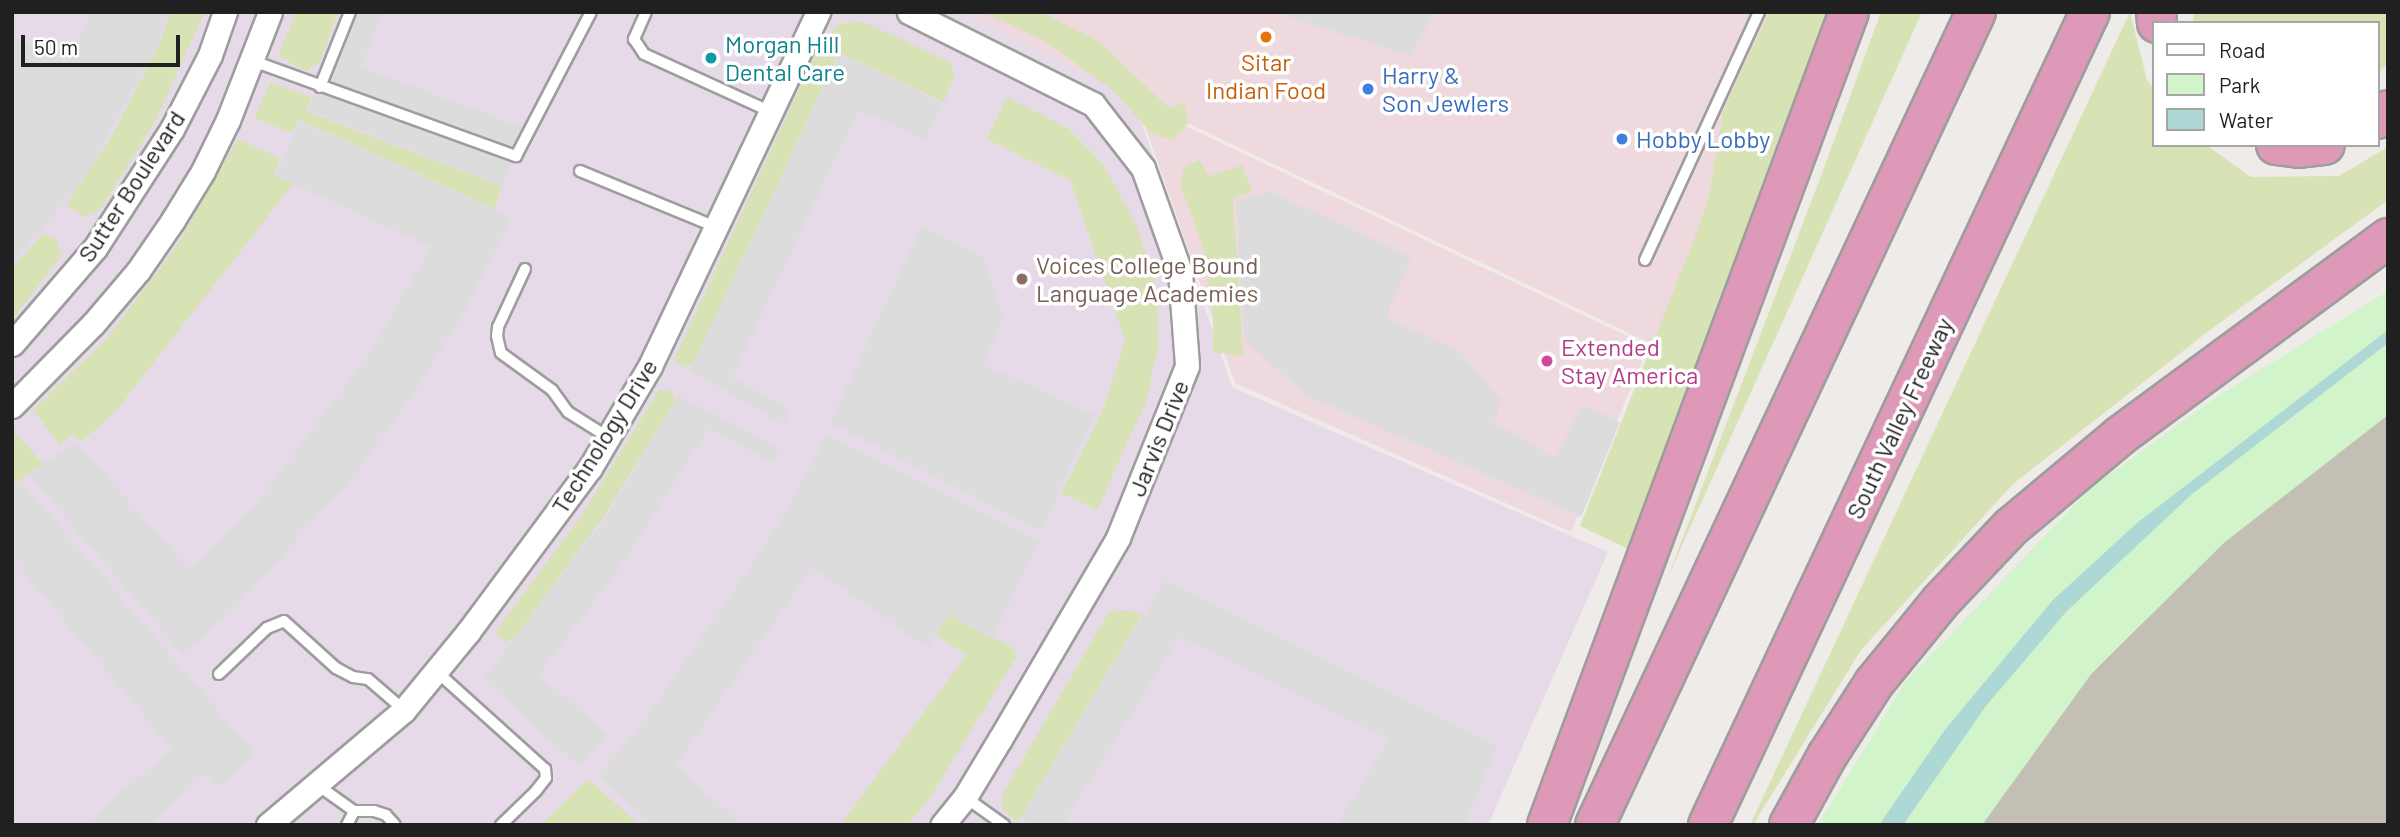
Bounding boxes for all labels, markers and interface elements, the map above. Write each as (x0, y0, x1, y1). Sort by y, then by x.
scale bar (24, 21, 184, 65)
legend (2152, 21, 2379, 147)
marker: Sitar Indian Food (1258, 29, 1274, 45)
place label: Morgan Hill Dental Care (725, 30, 845, 86)
text: 50 m (34, 34, 78, 59)
text: Road (2219, 37, 2265, 62)
place label: Sitar Indian Food (1206, 48, 1326, 104)
marker: Morgan Hill Dental Care (703, 50, 719, 66)
place label: Harry & Son Jewlers (1382, 61, 1509, 117)
text: Park (2219, 72, 2260, 97)
marker: Harry & Son Jewlers (1360, 81, 1376, 97)
street label: Sutter Boulevard (71, 105, 191, 267)
text: Water (2219, 107, 2273, 132)
place label: Hobby Lobby (1636, 125, 1770, 153)
marker: Hobby Lobby (1614, 131, 1630, 147)
place label: Voices College Bound Language Academies (1036, 251, 1258, 307)
marker: Voices College Bound Language Academies (1014, 271, 1030, 287)
street label: South Valley Freeway (1840, 313, 1958, 523)
place label: Extended Stay America (1561, 333, 1698, 389)
street label: Technology Drive (545, 353, 663, 519)
marker: Extended Stay America (1539, 353, 1555, 369)
street label: Jarvis Drive (1122, 376, 1194, 500)

